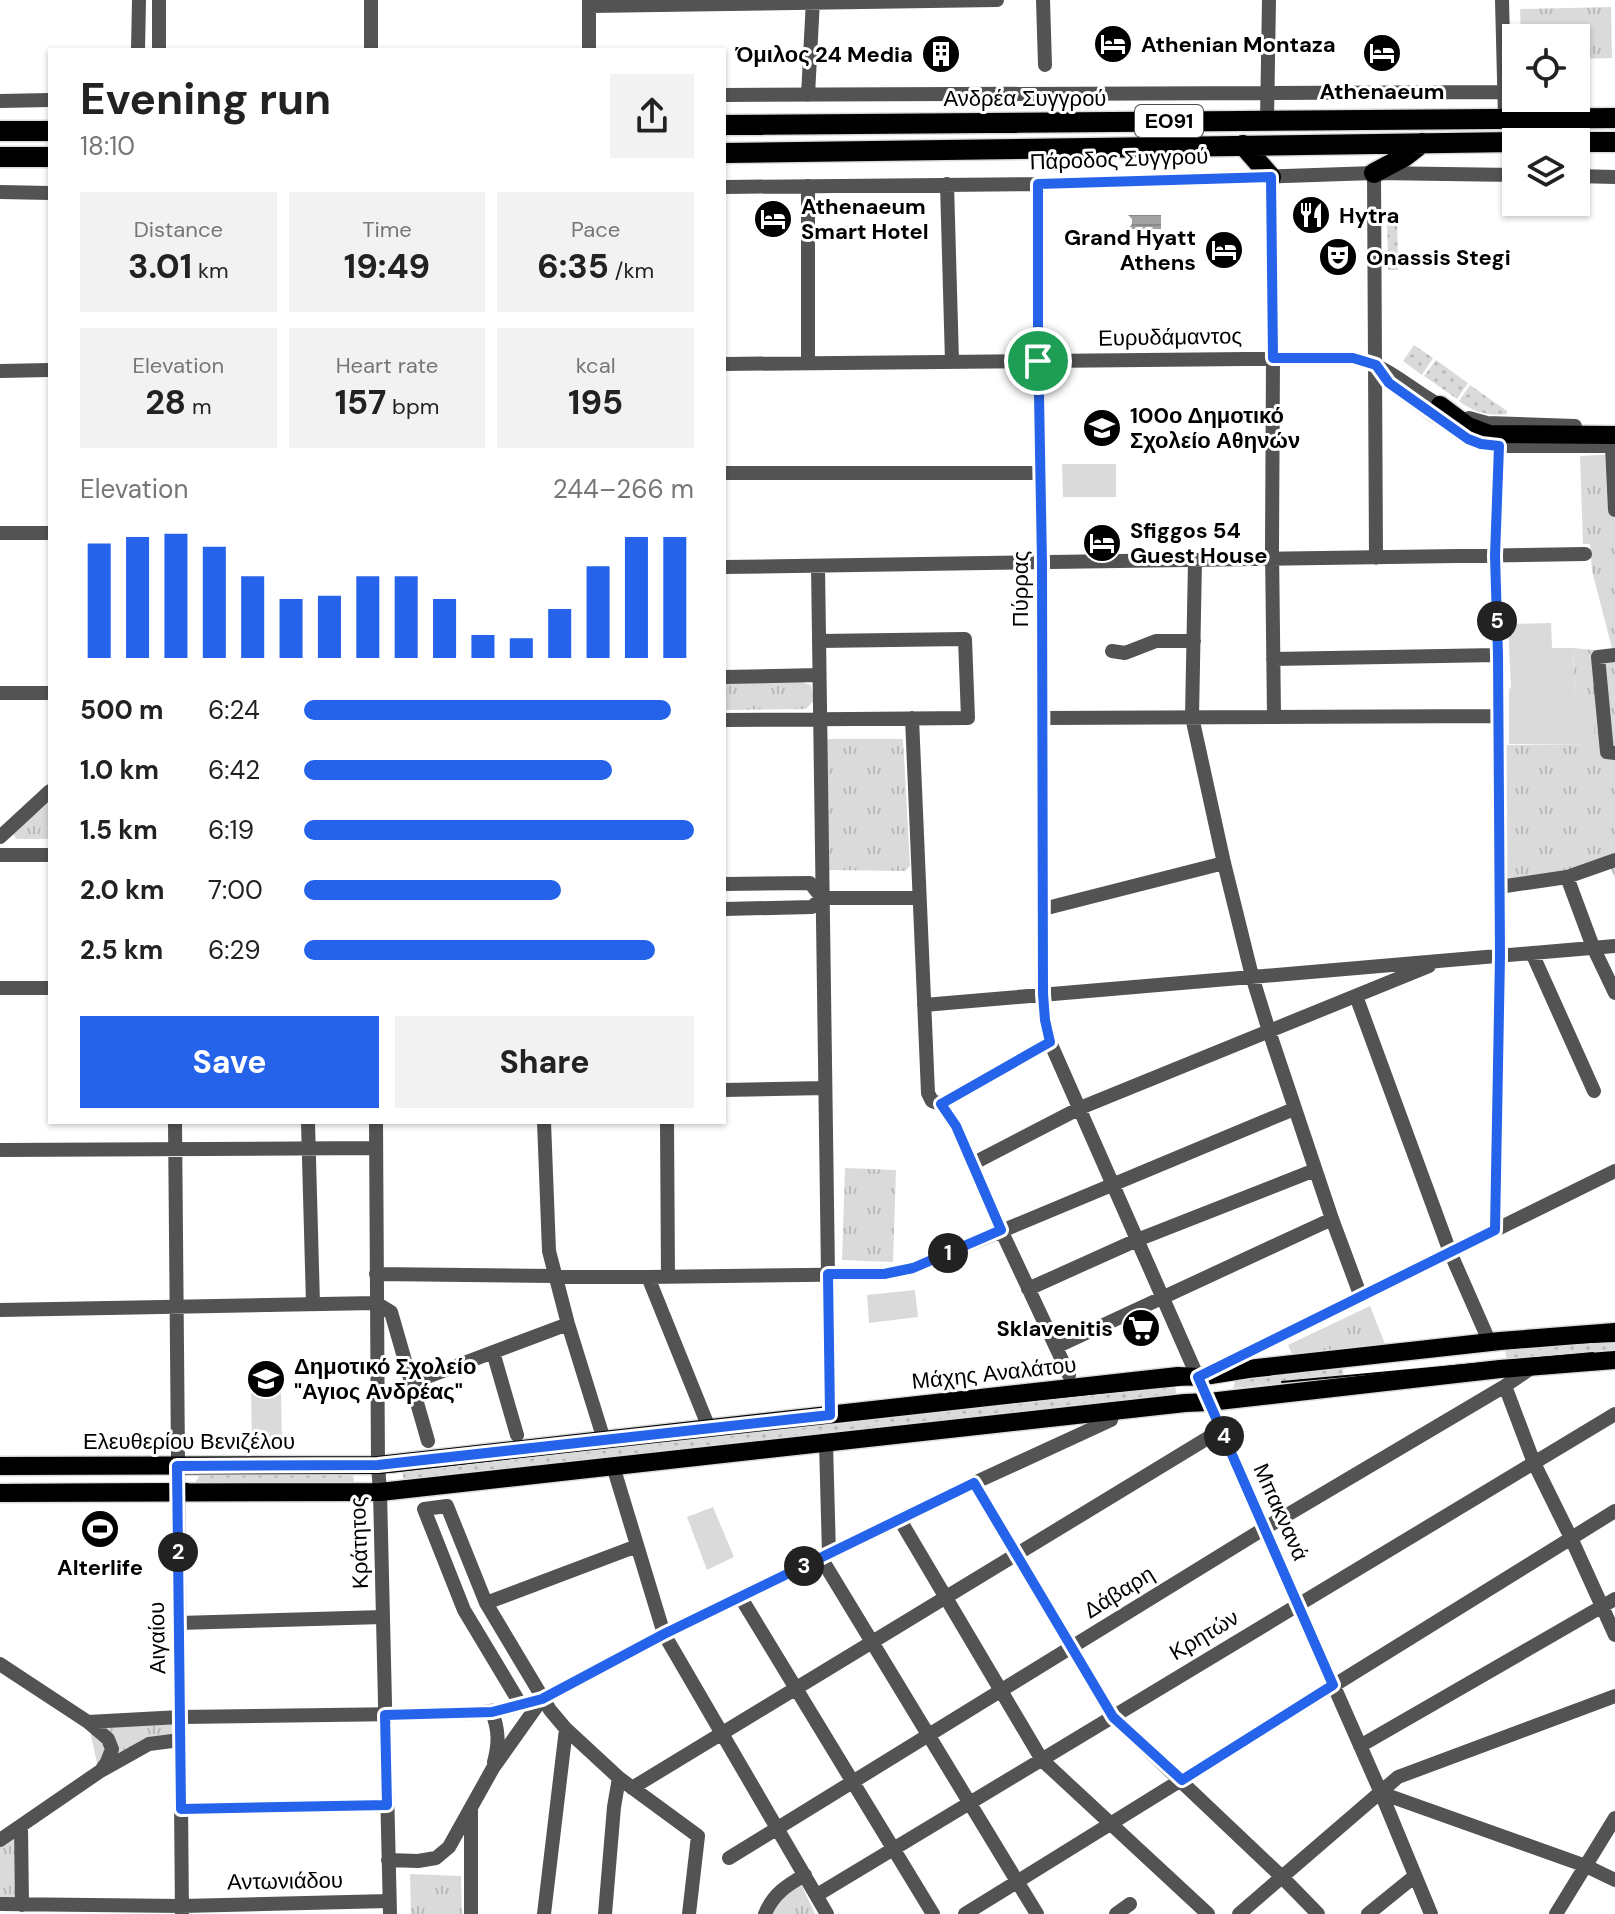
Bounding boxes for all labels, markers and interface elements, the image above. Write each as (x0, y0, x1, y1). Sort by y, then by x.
hotel icon: Athenian Montaza (1092, 23, 1134, 65)
map controls (1502, 24, 1590, 216)
button: locate (1502, 24, 1590, 112)
place label: Athenian Montaza (1141, 30, 1336, 59)
hotel icon: Athenaeum (1361, 32, 1403, 74)
building icon: Όμιλος 24 Media (920, 33, 962, 75)
place label: Όμιλος 24 Media (734, 40, 913, 69)
text: Evening run (80, 70, 331, 128)
button: share (610, 74, 694, 158)
place label: Athenaeum (1320, 77, 1444, 106)
street label: Ανδρέα Συγγρού (944, 84, 1106, 113)
road number: ΕΟ91 (1135, 105, 1203, 137)
button: layers (1502, 128, 1590, 216)
text: 18:10 (80, 129, 135, 163)
street label: Πάροδος Συγγρού (1029, 141, 1209, 177)
place label: Athenaeum Smart Hotel (801, 192, 929, 246)
restaurant icon: Hytra (1290, 194, 1332, 236)
hotel icon: Athenaeum Smart Hotel (752, 198, 794, 240)
place label: Hytra (1339, 201, 1399, 230)
text: Distance (134, 215, 223, 244)
text: Time (362, 215, 412, 244)
text: Pace (571, 215, 620, 244)
place label: Grand Hyatt Athens (1064, 223, 1196, 277)
hotel icon: Grand Hyatt Athens (1203, 229, 1245, 271)
theatre icon: Onassis Stegi (1317, 236, 1359, 278)
place label: Onassis Stegi (1366, 243, 1511, 272)
text: 3.01 (128, 244, 192, 289)
text: 19:49 (344, 244, 430, 289)
text: 6:35 (537, 244, 609, 289)
text: km (192, 256, 229, 285)
text: /km (609, 256, 654, 285)
street label: Ευρυδάμαντος (1098, 321, 1242, 353)
pin (1004, 327, 1072, 395)
icon: arrive (1016, 339, 1060, 383)
text: Elevation (132, 351, 224, 380)
text: Heart rate (336, 351, 438, 380)
text: kcal (576, 351, 616, 380)
text: 28 (145, 380, 186, 425)
text: 157 (335, 380, 386, 425)
text: 195 (568, 380, 623, 425)
text: m (186, 392, 212, 421)
text: bpm (386, 392, 439, 421)
place label: 100ο Δημοτικό Σχολείο Αθηνών (1130, 401, 1300, 455)
school or university icon: 100ο Δημοτικό Σχολείο Αθηνών (1081, 407, 1123, 449)
text: Elevation (80, 472, 188, 506)
text: 244–266 m (553, 472, 694, 506)
place label: Sfiggos 54 Guest House (1130, 516, 1268, 570)
hotel icon: Sfiggos 54 Guest House (1081, 522, 1123, 564)
street label: Πύρρας (1006, 551, 1035, 627)
pin: 5 (1477, 601, 1517, 641)
text: 5 (1490, 606, 1504, 635)
text: 500 m (80, 693, 163, 727)
text: 6:24 (208, 693, 260, 727)
text: 1.0 km (80, 753, 159, 787)
text: 6:42 (208, 753, 260, 787)
text: 1.5 km (80, 813, 158, 847)
text: 6:19 (208, 813, 254, 847)
text: 2.0 km (80, 873, 164, 907)
text: 7:00 (208, 873, 263, 907)
text: 2.5 km (80, 933, 163, 967)
text: 6:29 (208, 933, 261, 967)
button: Save (80, 1016, 379, 1108)
button: Share (395, 1016, 694, 1108)
pin: 1 (928, 1233, 968, 1273)
text: 1 (944, 1238, 952, 1267)
supermarket icon: Sklavenitis (1120, 1307, 1162, 1349)
place label: Sklavenitis (997, 1314, 1113, 1343)
street label: Μάχης Αναλάτου (910, 1350, 1078, 1396)
place label: Δημοτικό Σχολείο "Αγιος Ανδρέας" (294, 1352, 476, 1406)
school or university icon: Δημοτικό Σχολείο "Αγιος Ανδρέας" (245, 1358, 287, 1400)
pin: 4 (1204, 1416, 1244, 1456)
text: 4 (1217, 1421, 1231, 1450)
street label: Ελευθερίου Βενιζέλου (83, 1427, 295, 1456)
street label: Μπακνανά (1247, 1459, 1315, 1566)
street label: Κράτητος (343, 1496, 375, 1590)
sports icon: Alterlife (79, 1508, 121, 1550)
pin: 2 (158, 1532, 198, 1572)
text: 2 (172, 1537, 184, 1566)
pin: 3 (784, 1546, 824, 1586)
text: 3 (797, 1551, 811, 1580)
place label: Alterlife (57, 1553, 143, 1582)
street label: Δάβαρη (1078, 1559, 1160, 1625)
street label: Αιγαίου (142, 1602, 172, 1674)
street label: Κρητών (1164, 1603, 1244, 1667)
street label: Αντωνιάδου (227, 1865, 343, 1897)

